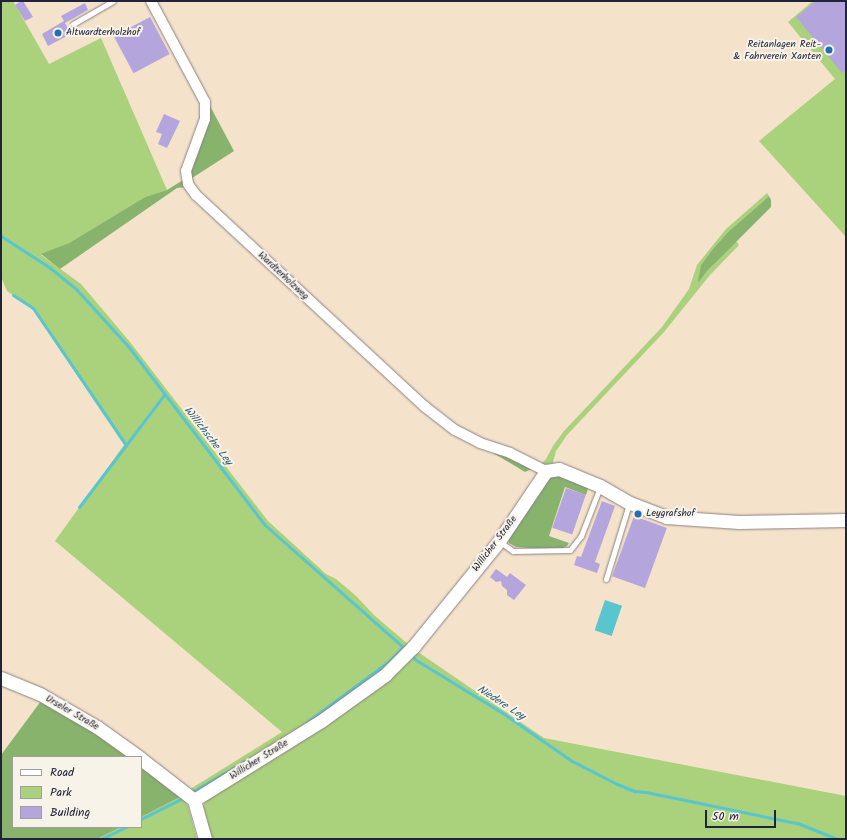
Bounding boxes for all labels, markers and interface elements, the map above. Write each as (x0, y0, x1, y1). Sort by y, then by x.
place label: Altwardterholzhof (66, 27, 140, 39)
marker: Altwardterholzhof (53, 28, 63, 38)
place label: Reitanlagen Reit- & Fahrverein Xanten (733, 38, 821, 62)
marker: Reitanlagen Reit- & Fahrverein Xanten (824, 45, 834, 55)
street label: Wardterholzweg (255, 249, 311, 303)
water label: Willichsche Ley (181, 404, 235, 468)
place label: Leygrafshof (646, 508, 695, 520)
marker: Leygrafshof (633, 509, 643, 519)
street label: Willicher Straße (470, 514, 520, 574)
water label: Niedere Ley (475, 683, 527, 723)
street label: Urseler Straße (43, 693, 101, 733)
street label: Willicher Straße (228, 737, 290, 783)
legend (12, 756, 142, 828)
text: Road (50, 763, 74, 782)
text: Park (50, 783, 72, 802)
scale bar (707, 802, 778, 828)
text: Building (50, 803, 90, 822)
text: 50 m (712, 807, 739, 826)

